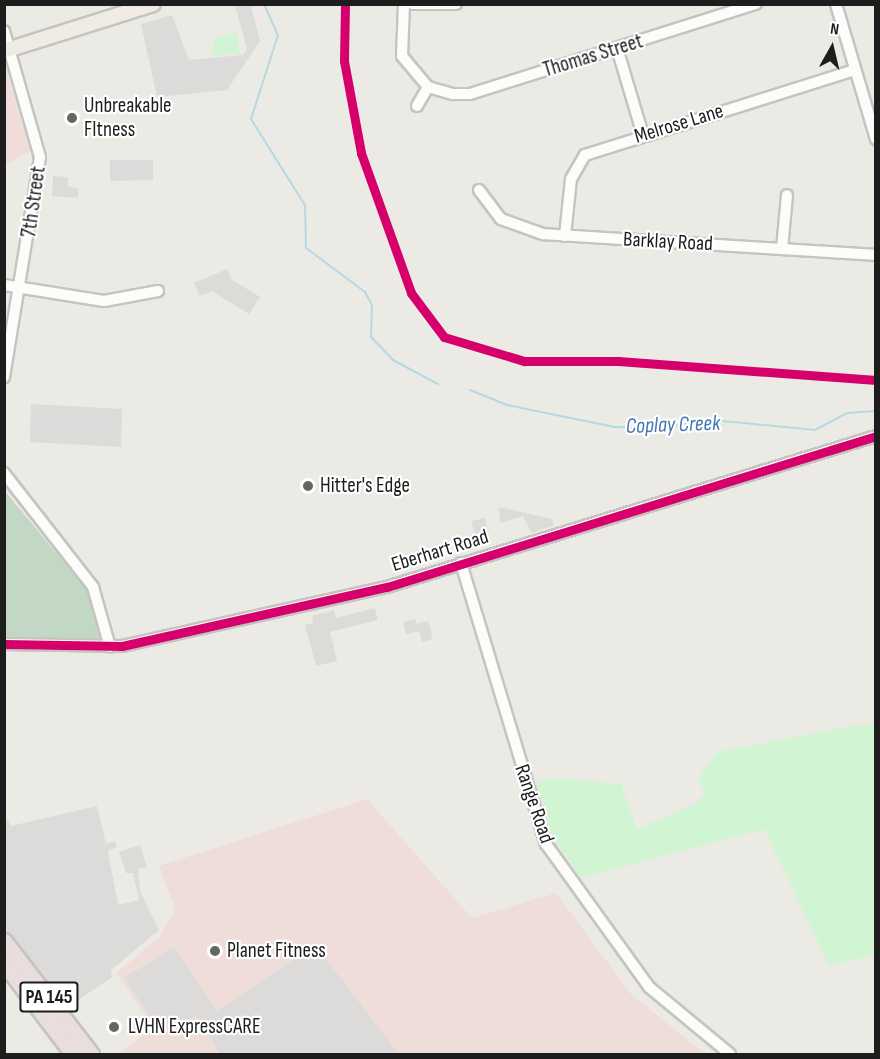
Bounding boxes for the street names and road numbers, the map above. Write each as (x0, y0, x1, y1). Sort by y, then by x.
street label: Thomas Street (540, 29, 646, 83)
street label: Melrose Lane (631, 99, 727, 149)
street label: 7th Street (17, 165, 51, 239)
street label: Barklay Road (622, 227, 714, 257)
street label: Eberhart Road (389, 524, 491, 578)
street label: Range Road (509, 761, 559, 847)
road number: PA 145 (19, 980, 79, 1014)

